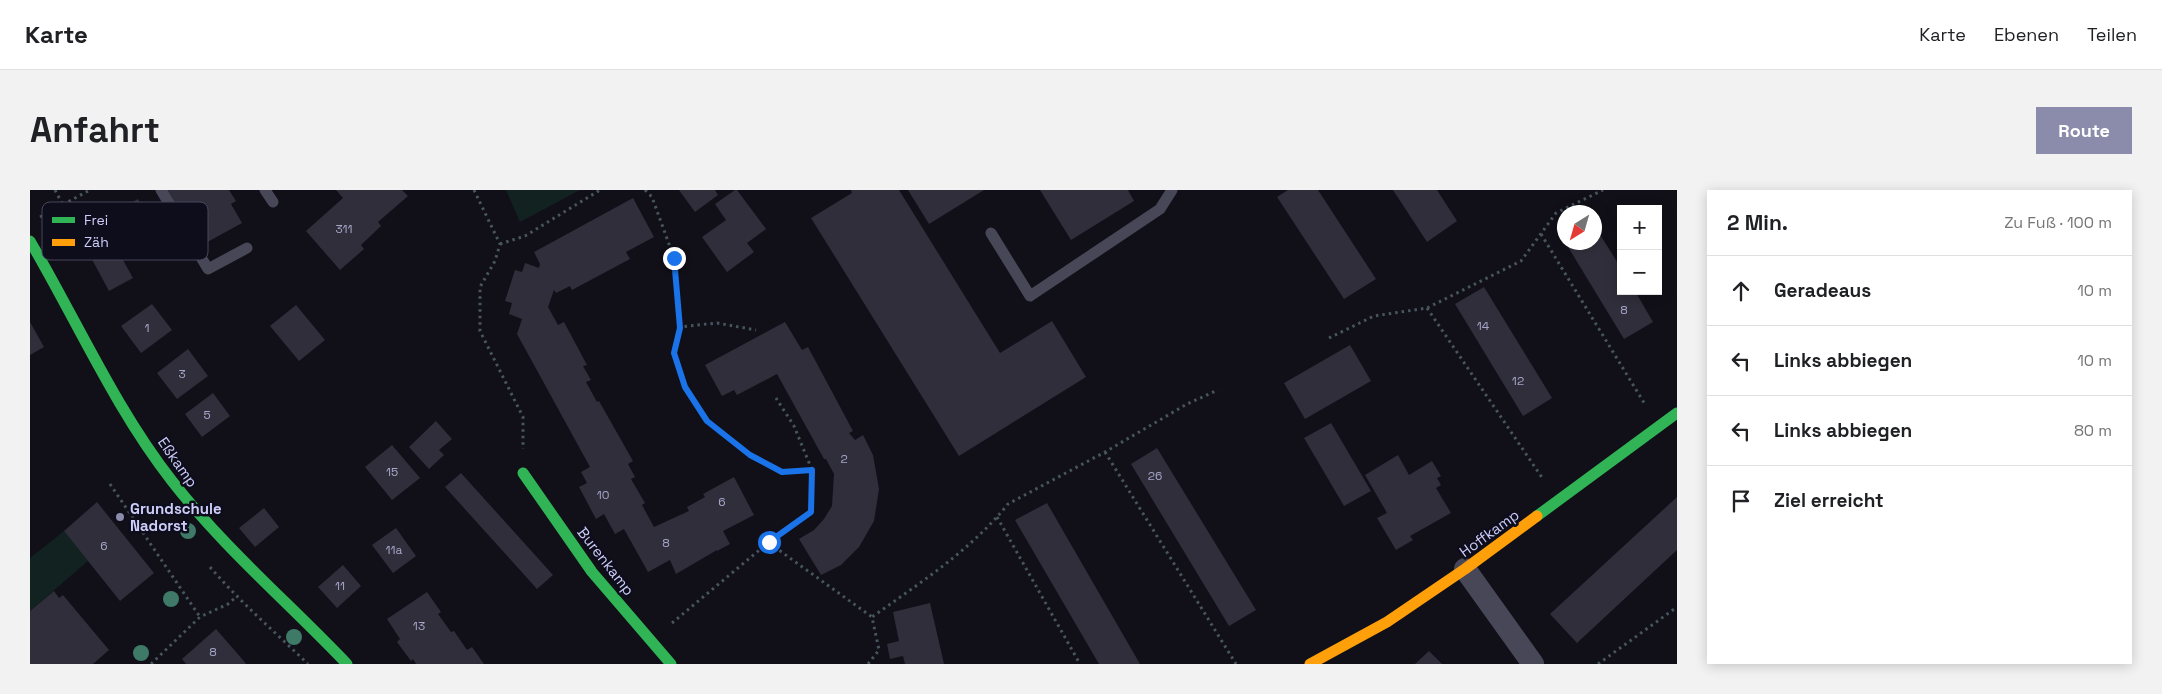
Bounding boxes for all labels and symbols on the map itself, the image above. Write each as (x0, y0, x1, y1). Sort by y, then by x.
legend (42, 202, 208, 260)
north arrow (1557, 205, 1602, 250)
text: Frei (84, 211, 108, 229)
house number: 311 (335, 221, 353, 237)
text: Zäh (84, 233, 109, 251)
route end (663, 247, 686, 270)
house number: 8 (1620, 302, 1628, 318)
house number: 14 (1477, 318, 1490, 334)
house number: 1 (144, 320, 150, 336)
house number: 3 (178, 366, 186, 382)
house number: 12 (1512, 373, 1524, 389)
house number: 5 (203, 407, 211, 423)
street label: Eßkamp (154, 433, 202, 491)
house number: 2 (840, 451, 848, 467)
house number: 15 (386, 464, 398, 480)
house number: 26 (1148, 468, 1162, 484)
house number: 10 (597, 487, 609, 503)
house number: 6 (718, 494, 726, 510)
place label: Grundschule Nadorst (130, 499, 222, 535)
street label: Hoffkamp (1455, 505, 1523, 561)
marker: Grundschule Nadorst (114, 511, 126, 523)
street label: Burenkamp (573, 523, 639, 599)
route start (758, 531, 781, 554)
house number: 8 (662, 535, 670, 551)
house number: 6 (100, 538, 108, 554)
house number: 11a (386, 542, 403, 558)
house number: 11 (335, 578, 345, 594)
house number: 13 (413, 618, 425, 634)
house number: 8 (209, 644, 217, 660)

